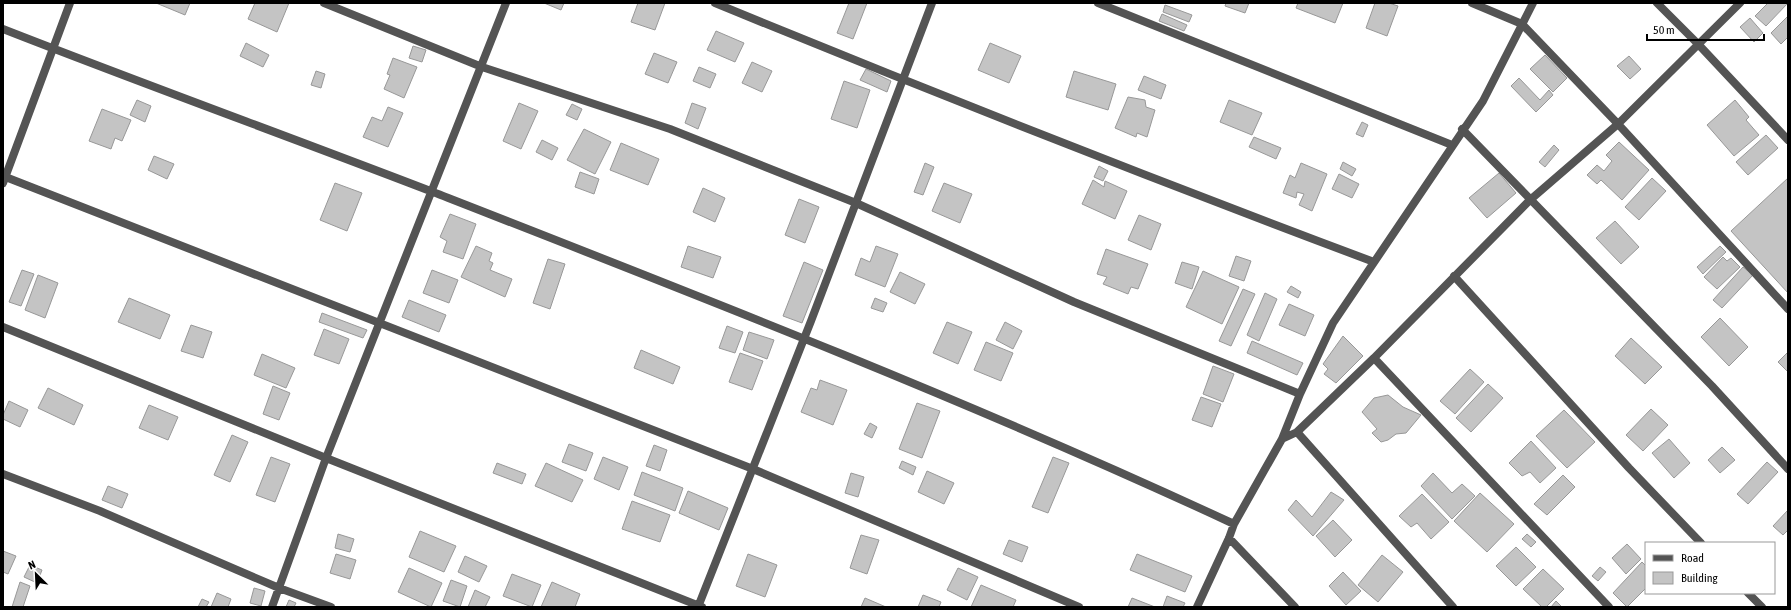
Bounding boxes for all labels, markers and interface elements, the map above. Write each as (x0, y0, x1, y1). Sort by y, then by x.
scale bar (1647, 16, 1764, 42)
text: 50 m (1653, 23, 1675, 37)
legend (1645, 542, 1775, 594)
text: Road (1681, 551, 1704, 565)
north arrow (16, 554, 56, 594)
text: N (27, 558, 37, 572)
text: Building (1681, 571, 1719, 585)

